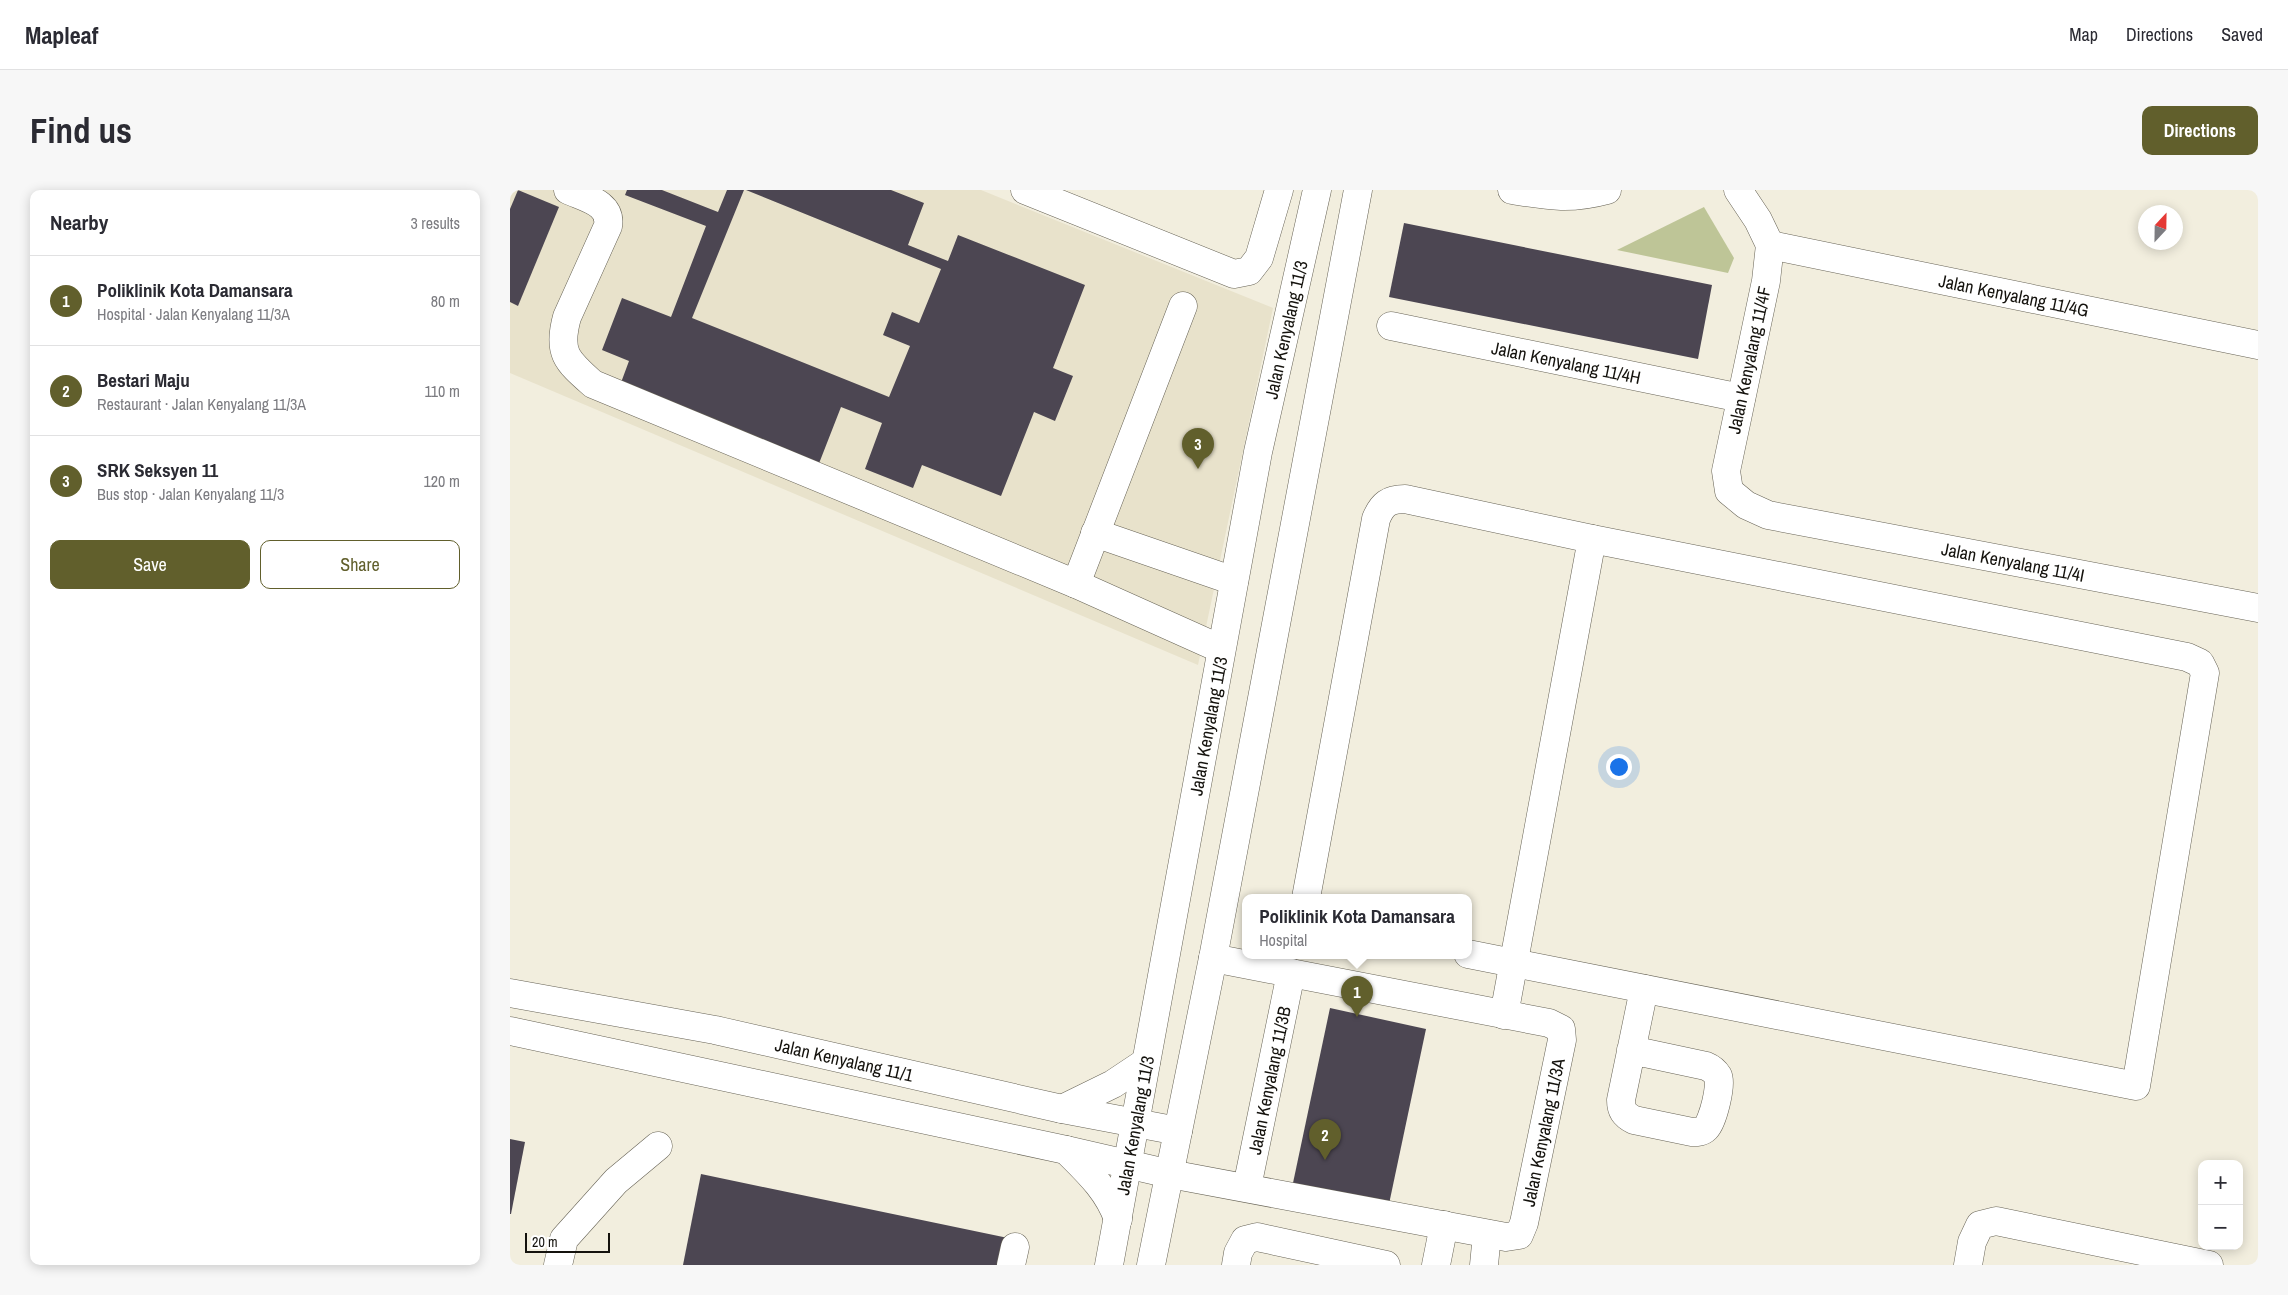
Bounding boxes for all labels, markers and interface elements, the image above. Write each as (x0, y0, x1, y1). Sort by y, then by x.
text: Mapleaf (25, 19, 98, 51)
text: Map (2069, 22, 2098, 47)
text: Directions (2126, 22, 2193, 47)
text: Saved (2221, 22, 2263, 47)
button: Directions (2142, 106, 2258, 155)
text: Find us (30, 107, 132, 154)
north arrow (2138, 205, 2183, 250)
text: Nearby (50, 208, 108, 237)
text: 3 results (410, 212, 460, 234)
street label: Jalan Kenyalang 11/3 (1258, 258, 1313, 401)
street label: Jalan Kenyalang 11/4G (1937, 267, 2091, 323)
text: Poliklinik Kota Damansara (97, 277, 293, 303)
street label: Jalan Kenyalang 11/4F (1721, 284, 1777, 436)
text: 1 (62, 290, 70, 312)
text: 80 m (431, 290, 460, 312)
text: Hospital · Jalan Kenyalang 11/3A (97, 303, 290, 325)
street label: Jalan Kenyalang 11/4H (1489, 335, 1643, 390)
text: Bestari Maju (97, 367, 190, 393)
text: 2 (62, 380, 70, 402)
text: 110 m (424, 380, 460, 402)
text: Restaurant · Jalan Kenyalang 11/3A (97, 393, 306, 415)
pin: 3 (1182, 428, 1214, 469)
text: SRK Seksyen 11 (97, 457, 218, 483)
text: 3 (62, 470, 70, 492)
text: 120 m (424, 470, 460, 492)
text: Bus stop · Jalan Kenyalang 11/3 (97, 483, 284, 505)
street label: Jalan Kenyalang 11/4I (1939, 536, 2087, 587)
button: Save (50, 540, 250, 589)
button: Share (260, 540, 460, 589)
street label: Jalan Kenyalang 11/3 (1183, 654, 1233, 798)
your location (1606, 754, 1632, 780)
popup (1242, 894, 1472, 959)
text: Poliklinik Kota Damansara (1259, 903, 1455, 929)
text: Hospital (1259, 929, 1307, 951)
pin: 1 (1341, 976, 1373, 1017)
street label: Jalan Kenyalang 11/3B (1242, 1004, 1296, 1157)
street label: Jalan Kenyalang 11/1 (773, 1032, 917, 1087)
street label: Jalan Kenyalang 11/3 (1110, 1054, 1160, 1197)
street label: Jalan Kenyalang 11/3A (1515, 1056, 1570, 1209)
pin: 2 (1309, 1119, 1341, 1160)
map controls (2198, 1160, 2243, 1250)
button: + (2198, 1160, 2243, 1205)
button: − (2198, 1205, 2243, 1250)
scale bar (525, 1230, 610, 1253)
text: 20 m (532, 1233, 558, 1251)

